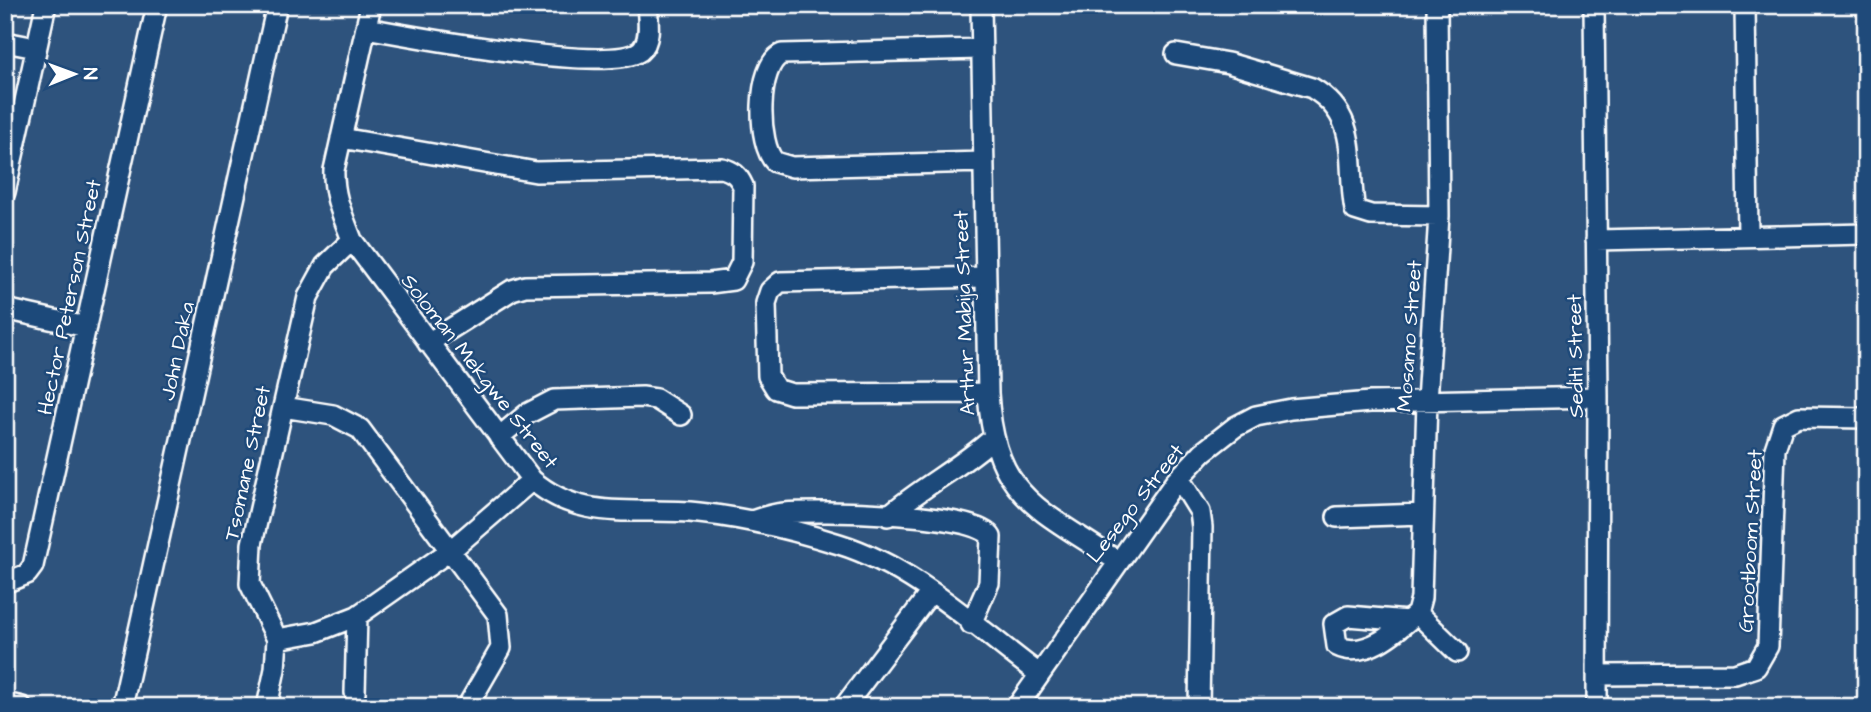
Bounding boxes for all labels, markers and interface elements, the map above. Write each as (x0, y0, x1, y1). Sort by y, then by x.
north arrow (38, 38, 108, 108)
text: N (76, 68, 103, 80)
street label: Hector Peterson Street (30, 176, 109, 417)
street label: Arthur Mabija Street (946, 209, 983, 416)
street label: Mosamo Street (1390, 259, 1429, 413)
street label: Soloman Mekgwe Street (393, 268, 565, 477)
street label: Sediti Street (1560, 293, 1591, 418)
street label: John Daka (153, 299, 202, 403)
street label: Tsomane Street (217, 383, 278, 543)
street label: Lesego Street (1080, 437, 1193, 570)
street label: Grootboom Street (1731, 448, 1770, 633)

